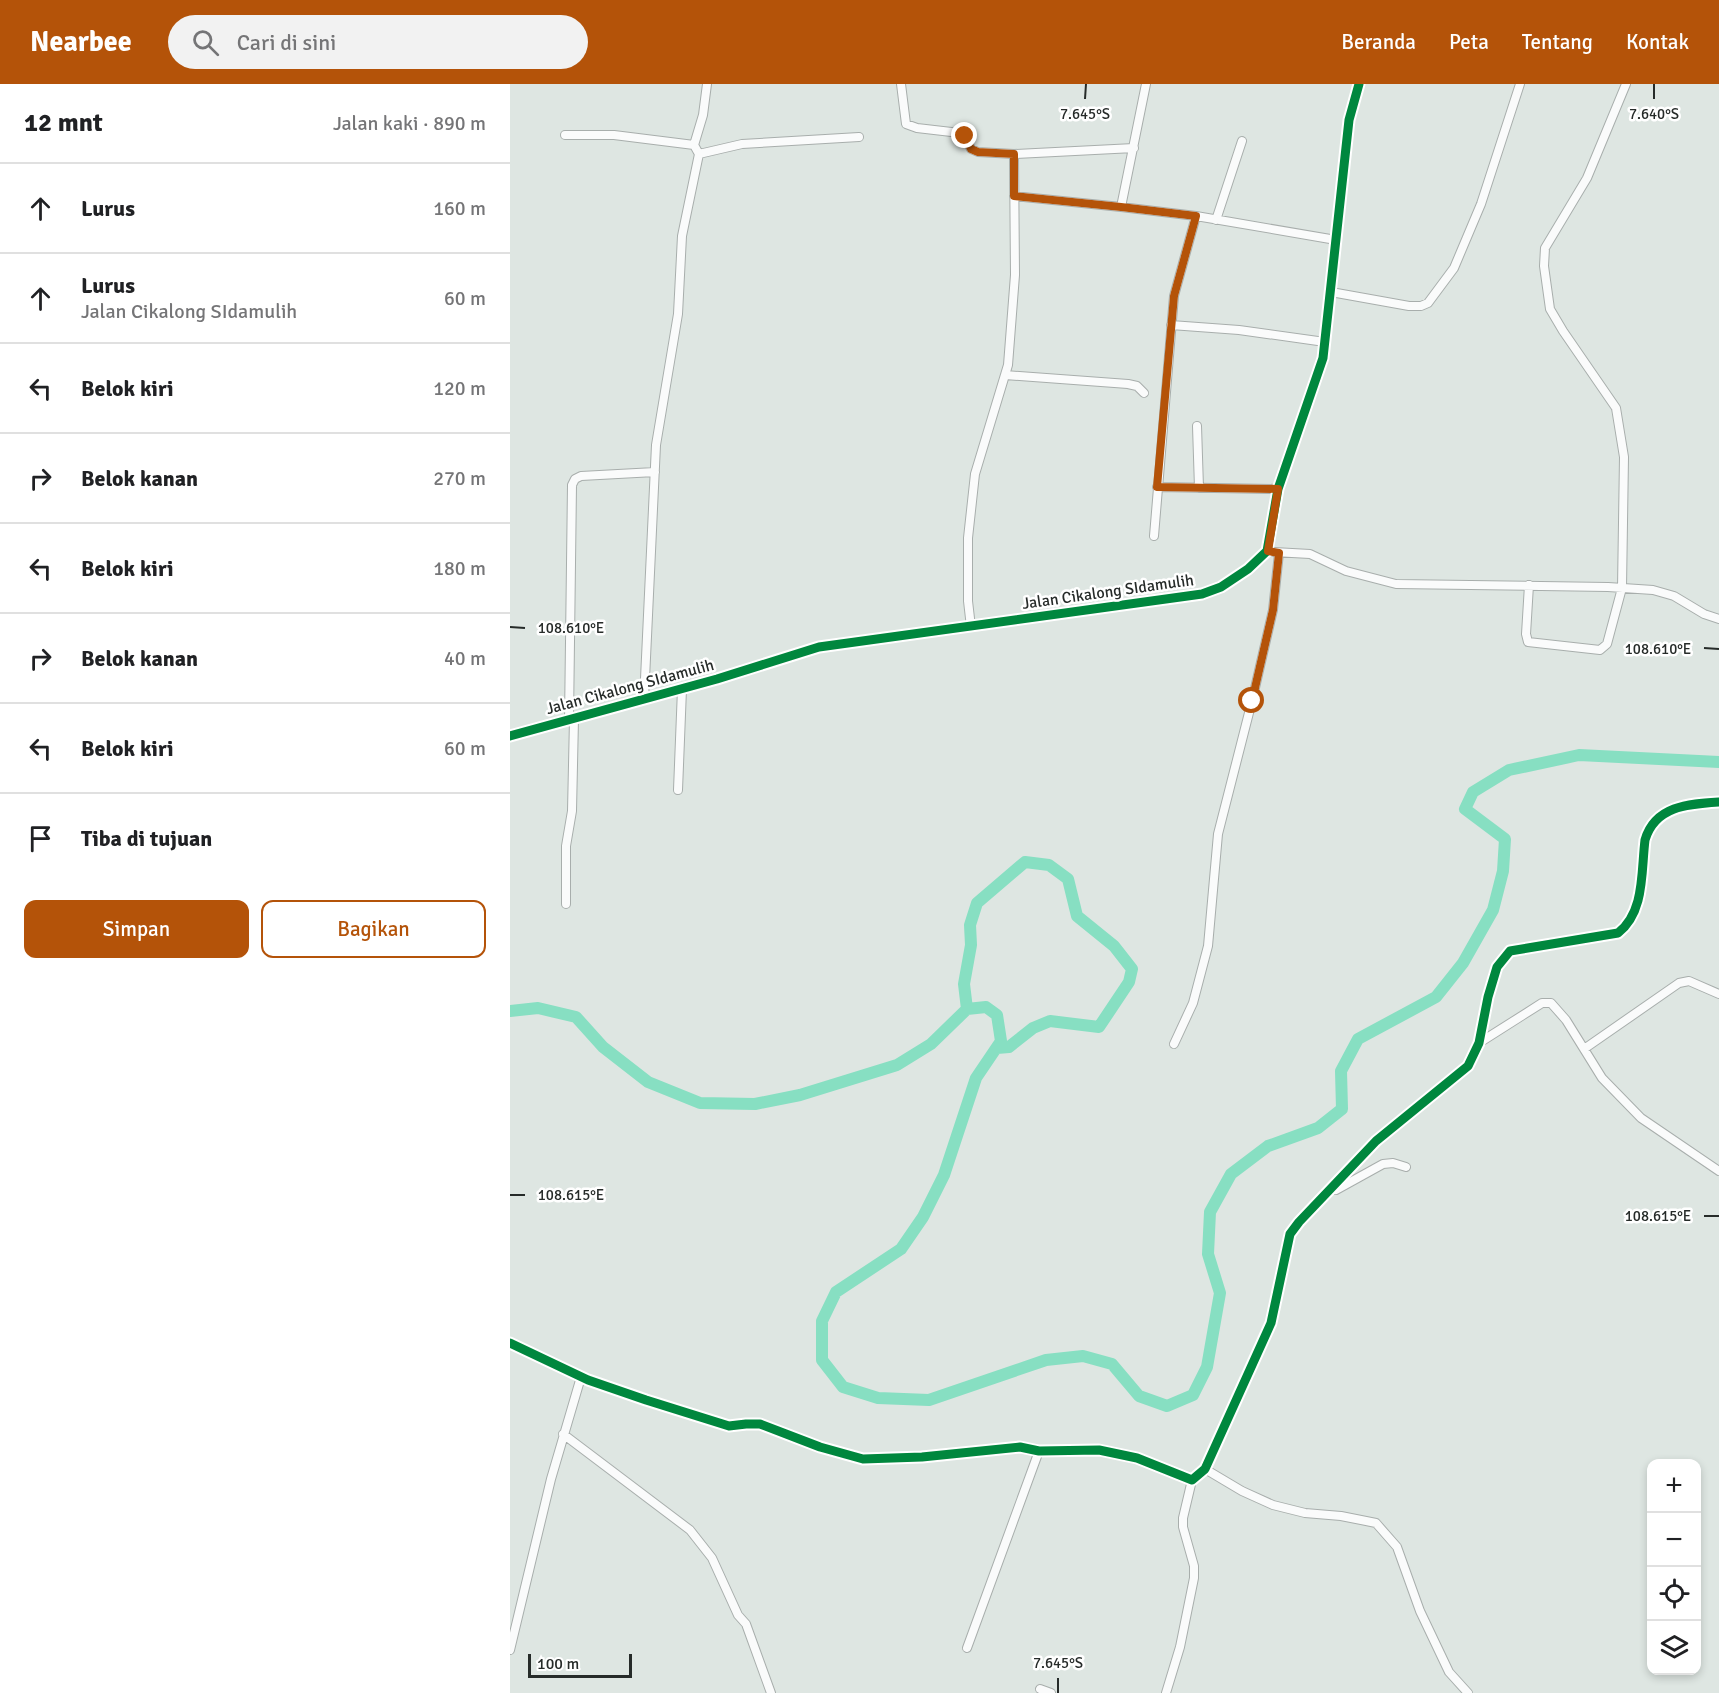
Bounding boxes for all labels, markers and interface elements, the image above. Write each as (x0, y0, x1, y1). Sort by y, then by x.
search box (168, 15, 588, 69)
text: Nearbee (30, 25, 132, 59)
icon: search (189, 26, 222, 59)
text: Cari di sini (237, 29, 336, 56)
text: Beranda (1341, 29, 1416, 55)
text: Peta (1449, 29, 1489, 55)
text: Tentang (1522, 29, 1593, 55)
text: Kontak (1626, 29, 1689, 55)
text: 7.645°S (1060, 105, 1110, 123)
text: 7.640°S (1629, 105, 1679, 123)
text: 12 mnt (24, 107, 103, 139)
text: Jalan kaki · 890 m (333, 111, 486, 136)
route end (951, 122, 977, 148)
icon: ahead (24, 192, 57, 225)
text: Lurus (81, 195, 135, 222)
text: 160 m (433, 196, 486, 221)
text: Lurus (81, 272, 135, 299)
icon: ahead (24, 282, 57, 315)
text: 60 m (444, 286, 486, 311)
text: Jalan Cikalong SIdamulih (81, 299, 297, 324)
icon: left (24, 372, 57, 405)
text: Belok kiri (81, 375, 174, 402)
text: 120 m (433, 376, 486, 401)
icon: right (24, 462, 57, 495)
text: Belok kanan (81, 465, 198, 492)
text: 270 m (433, 466, 486, 491)
icon: left (24, 552, 57, 585)
text: Belok kiri (81, 555, 174, 582)
text: 180 m (433, 556, 486, 581)
street label: Jalan Cikalong SIdamulih (1021, 570, 1195, 614)
text: 108.610°E (538, 619, 604, 637)
text: 108.610°E (1625, 640, 1691, 658)
icon: right (24, 642, 57, 675)
text: Belok kanan (81, 645, 198, 672)
text: 40 m (444, 646, 486, 671)
street label: Jalan Cikalong SIdamulih (544, 655, 716, 719)
route start (1238, 687, 1264, 713)
icon: left (24, 732, 57, 765)
text: Belok kiri (81, 735, 174, 762)
text: 60 m (444, 736, 486, 761)
icon: arrive (24, 822, 57, 855)
text: Tiba di tujuan (81, 825, 212, 852)
button: Simpan (24, 900, 249, 958)
button: Bagikan (261, 900, 486, 958)
text: 108.615°E (538, 1186, 604, 1204)
text: 108.615°E (1625, 1207, 1691, 1225)
map controls (1647, 1459, 1701, 1675)
button: + (1647, 1459, 1701, 1513)
button: − (1647, 1513, 1701, 1567)
button: locate (1647, 1567, 1701, 1621)
button: layers (1647, 1621, 1701, 1675)
scale bar (528, 1651, 632, 1678)
text: 100 m (537, 1654, 579, 1674)
text: 7.645°S (1033, 1654, 1083, 1672)

